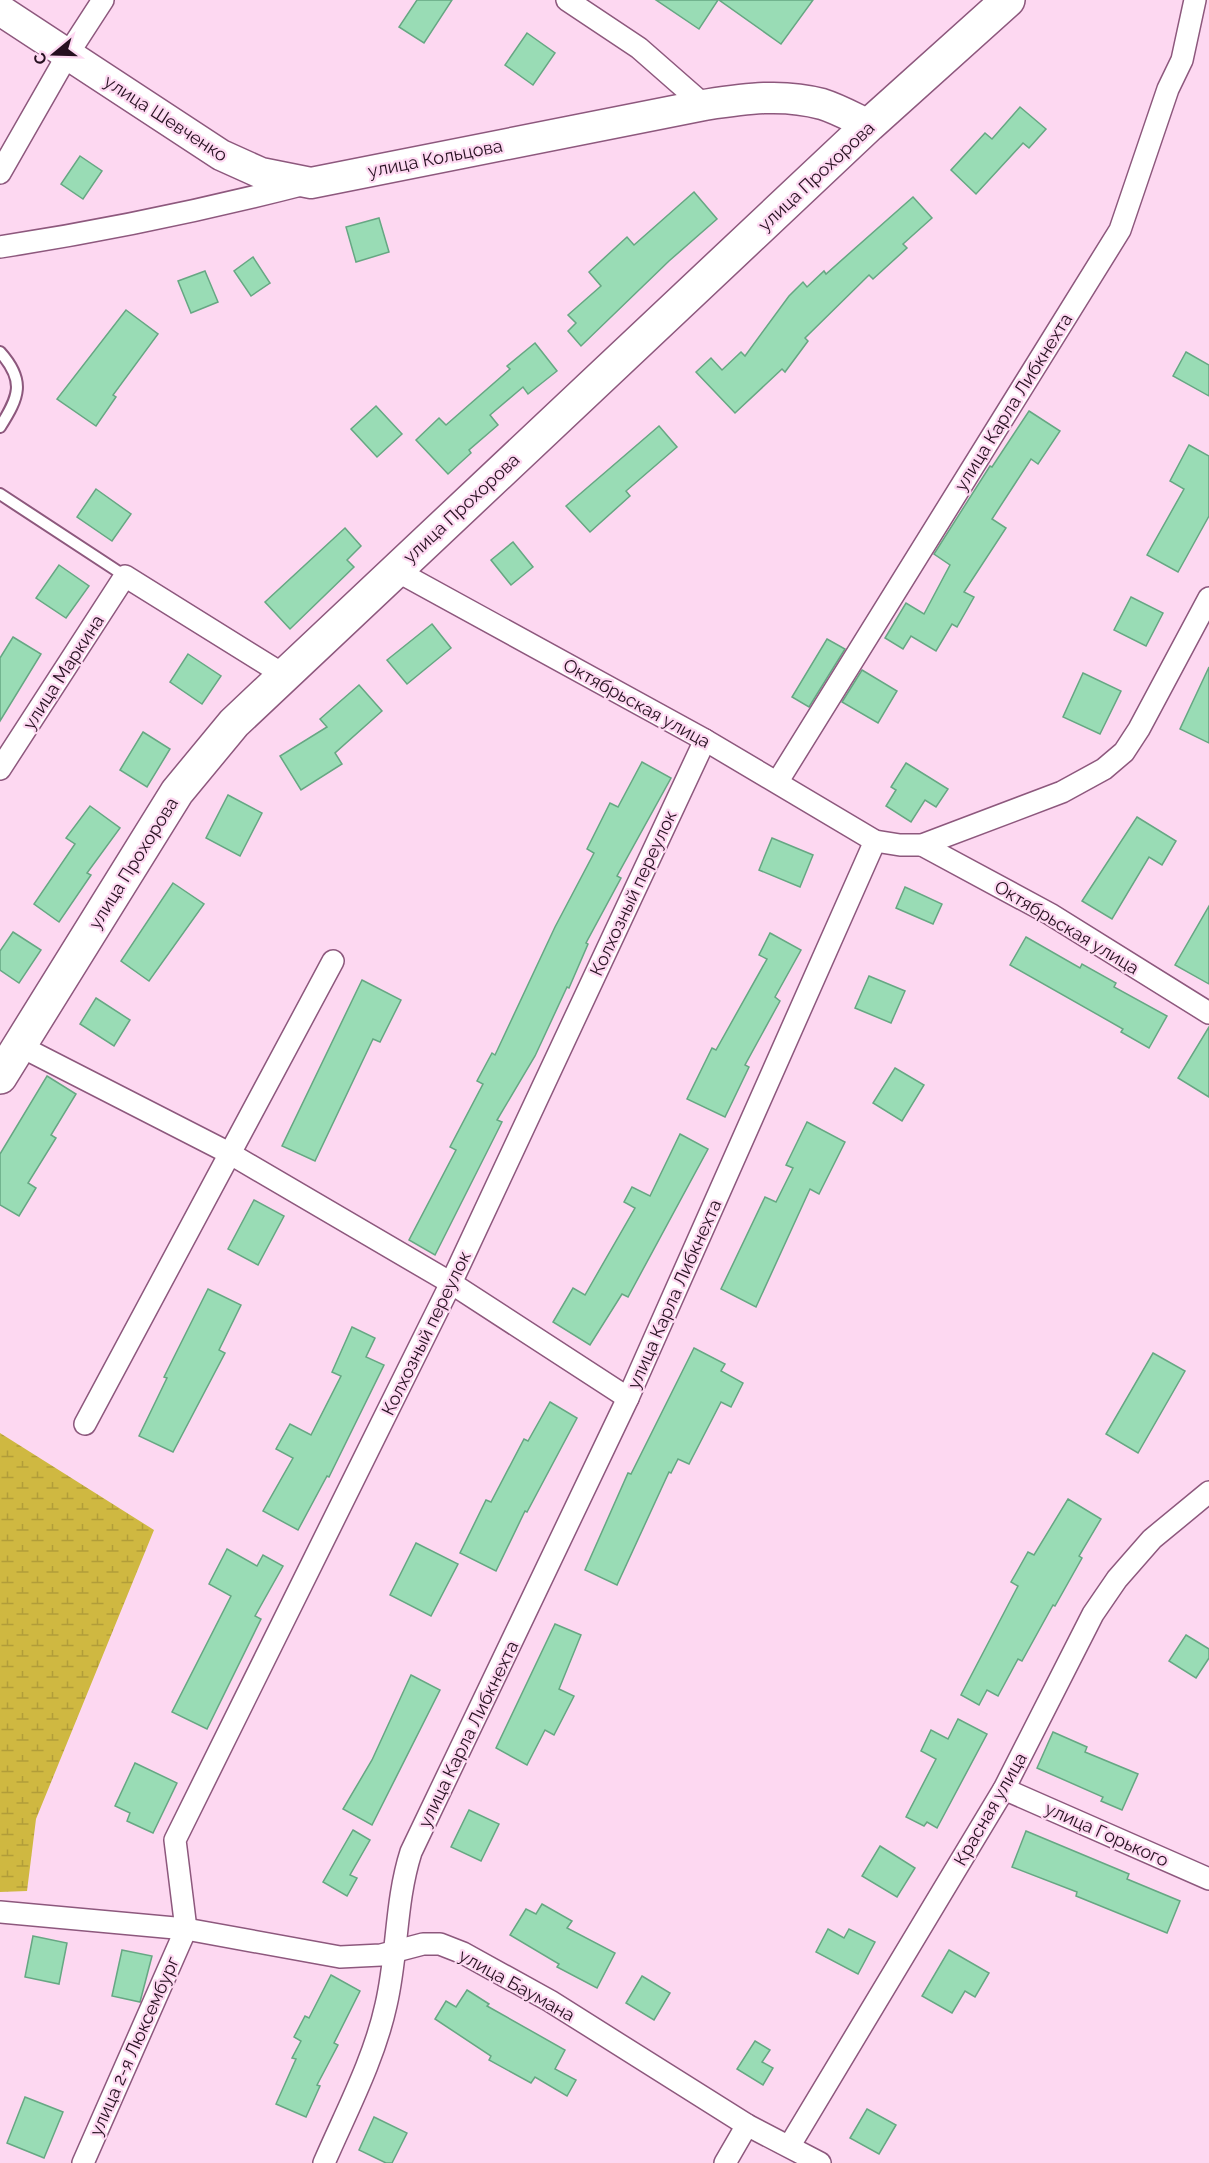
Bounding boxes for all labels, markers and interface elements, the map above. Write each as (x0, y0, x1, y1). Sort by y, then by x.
north arrow (24, 24, 84, 84)
text: С (30, 50, 51, 67)
street label: улица Шевченко (100, 70, 232, 166)
street label: улица Прохорова (754, 117, 878, 235)
street label: улица Кольцова (366, 135, 504, 181)
street label: улица Карла Либкнехта (950, 309, 1076, 495)
street label: улица Прохорова (399, 449, 523, 567)
street label: улица Маркина (18, 611, 108, 733)
street label: Октябрьская улица (560, 654, 714, 752)
street label: улица Прохорова (84, 793, 182, 933)
street label: Колхозный переулок (585, 807, 681, 979)
street label: Октябрьская улица (991, 876, 1143, 978)
street label: улица Карла Либкнехта (623, 1196, 725, 1392)
street label: Колхозный переулок (377, 1247, 475, 1419)
street label: улица Карла Либкнехта (414, 1637, 522, 1831)
street label: Красная улица (949, 1749, 1031, 1869)
street label: улица Горького (1042, 1797, 1172, 1871)
street label: улица Баумана (455, 1944, 579, 2026)
street label: улица 2-я Люксембург (85, 1953, 183, 2139)

